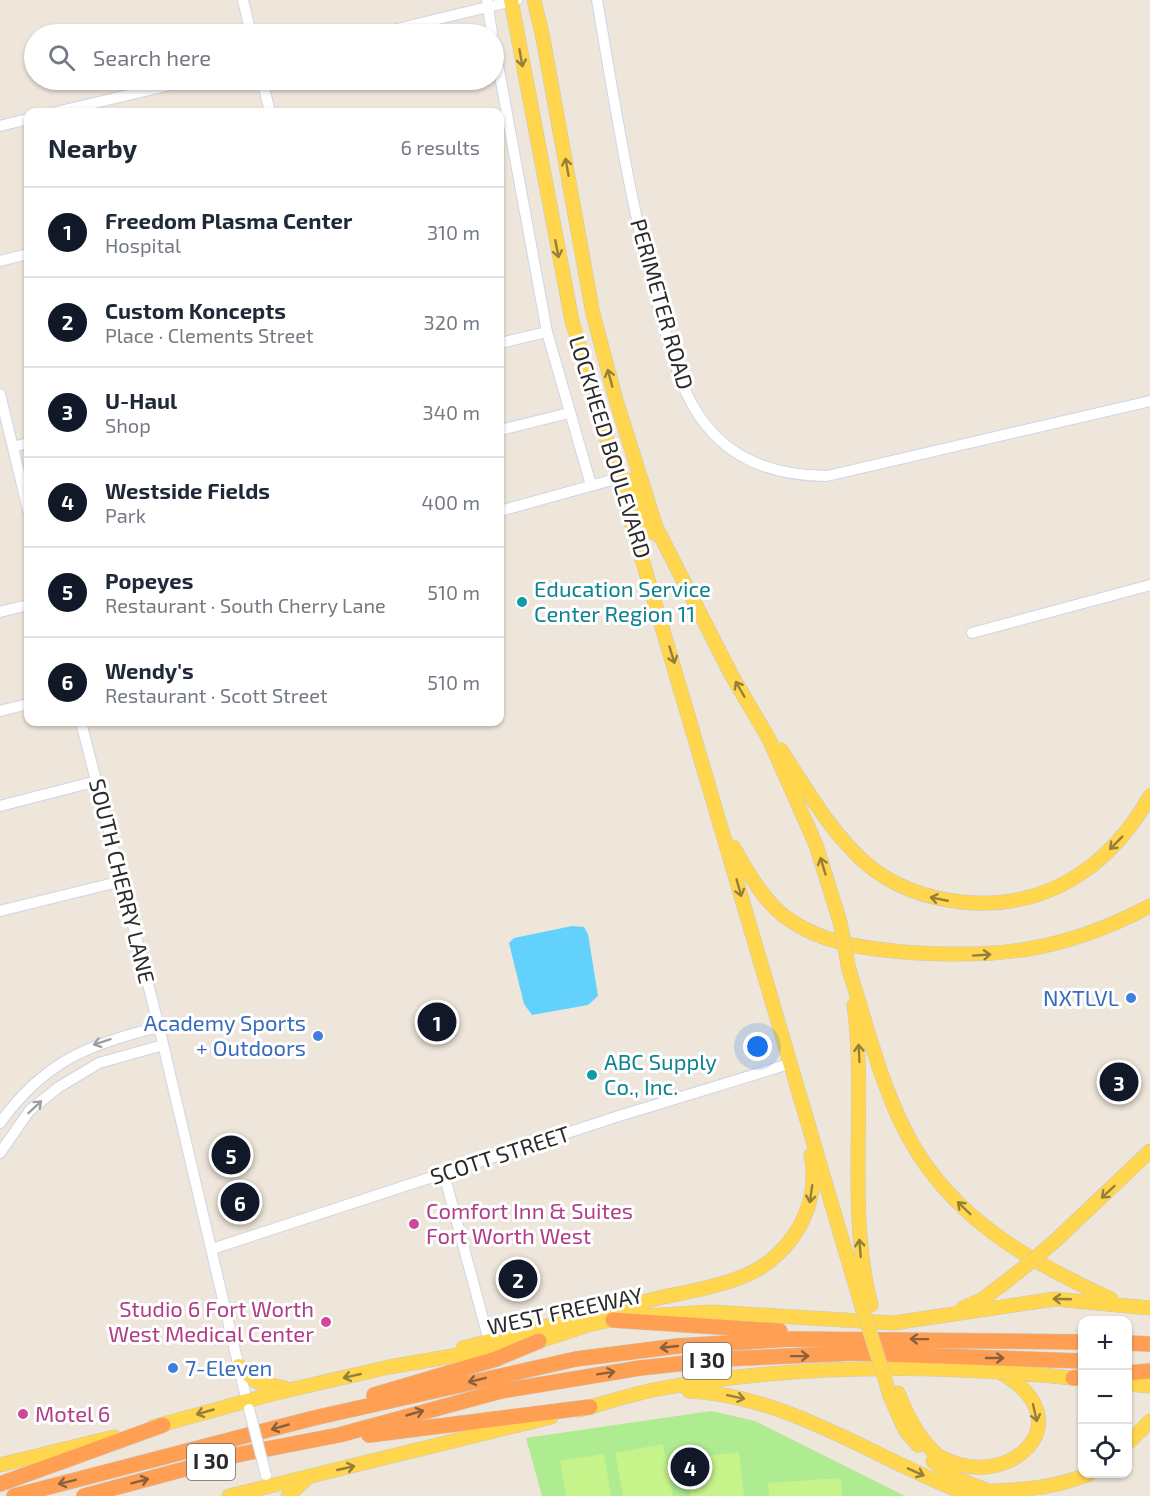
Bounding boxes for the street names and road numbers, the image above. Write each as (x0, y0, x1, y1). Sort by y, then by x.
street label: PERIMETER ROAD (626, 215, 700, 392)
street label: LOCKHEED BOULEVARD (565, 332, 657, 561)
street label: SOUTH CHERRY LANE (85, 776, 161, 986)
street label: SCOTT STREET (427, 1119, 573, 1189)
street label: WEST FREEWAY (485, 1281, 645, 1339)
road number: I 30 (683, 1343, 731, 1379)
road number: I 30 (187, 1444, 235, 1480)

